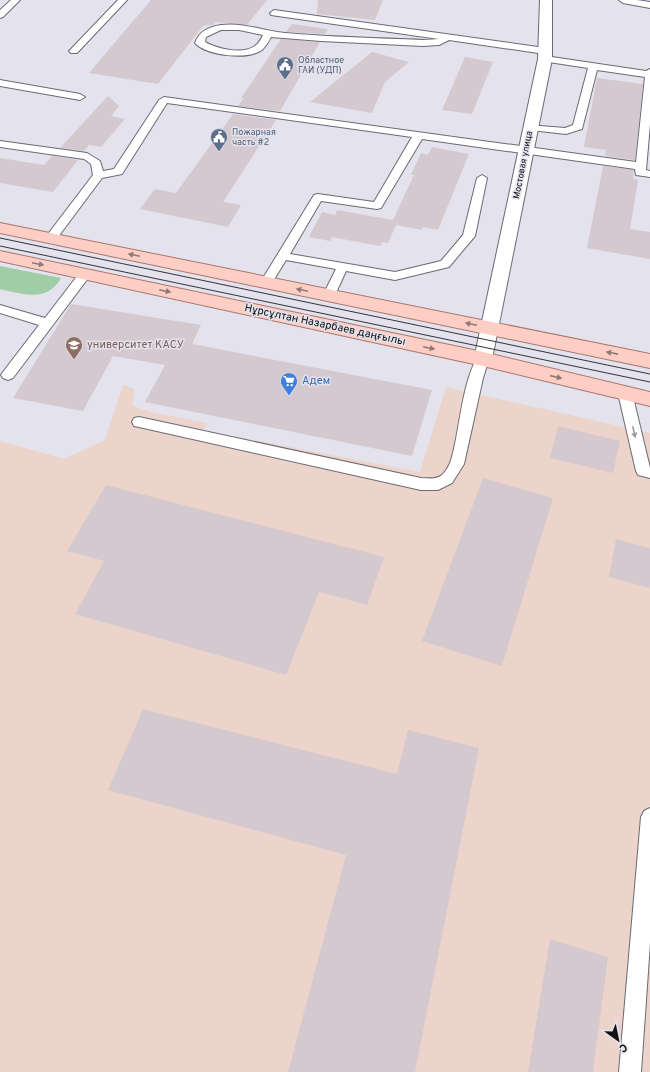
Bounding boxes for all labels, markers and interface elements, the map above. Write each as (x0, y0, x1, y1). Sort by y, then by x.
public building icon: Областное ГАИ (УДП) (275, 55, 295, 80)
place label: Областное ГАИ (УДП) (298, 55, 344, 76)
public building icon: Пожарная часть #2 (209, 127, 229, 152)
place label: Пожарная часть #2 (232, 127, 276, 148)
street label: Мостовая улица (511, 130, 535, 200)
one-way arrow (127, 252, 140, 258)
one-way arrow (32, 261, 44, 267)
one-way arrow (296, 287, 308, 293)
one-way arrow (159, 288, 172, 294)
street label: Нұрсұлтан Назарбаев даңғылы (243, 301, 407, 349)
one-way arrow (465, 321, 477, 327)
school or university icon: университет КАСУ (64, 335, 84, 360)
place label: университет КАСУ (87, 338, 184, 352)
one-way arrow (423, 345, 435, 351)
one-way arrow (606, 350, 618, 356)
supermarket icon: Адем (279, 371, 299, 396)
place label: Адем (302, 374, 330, 388)
one-way arrow (550, 374, 562, 380)
one-way arrow (631, 425, 637, 438)
north arrow (598, 1020, 638, 1060)
text: С (616, 1040, 630, 1055)

